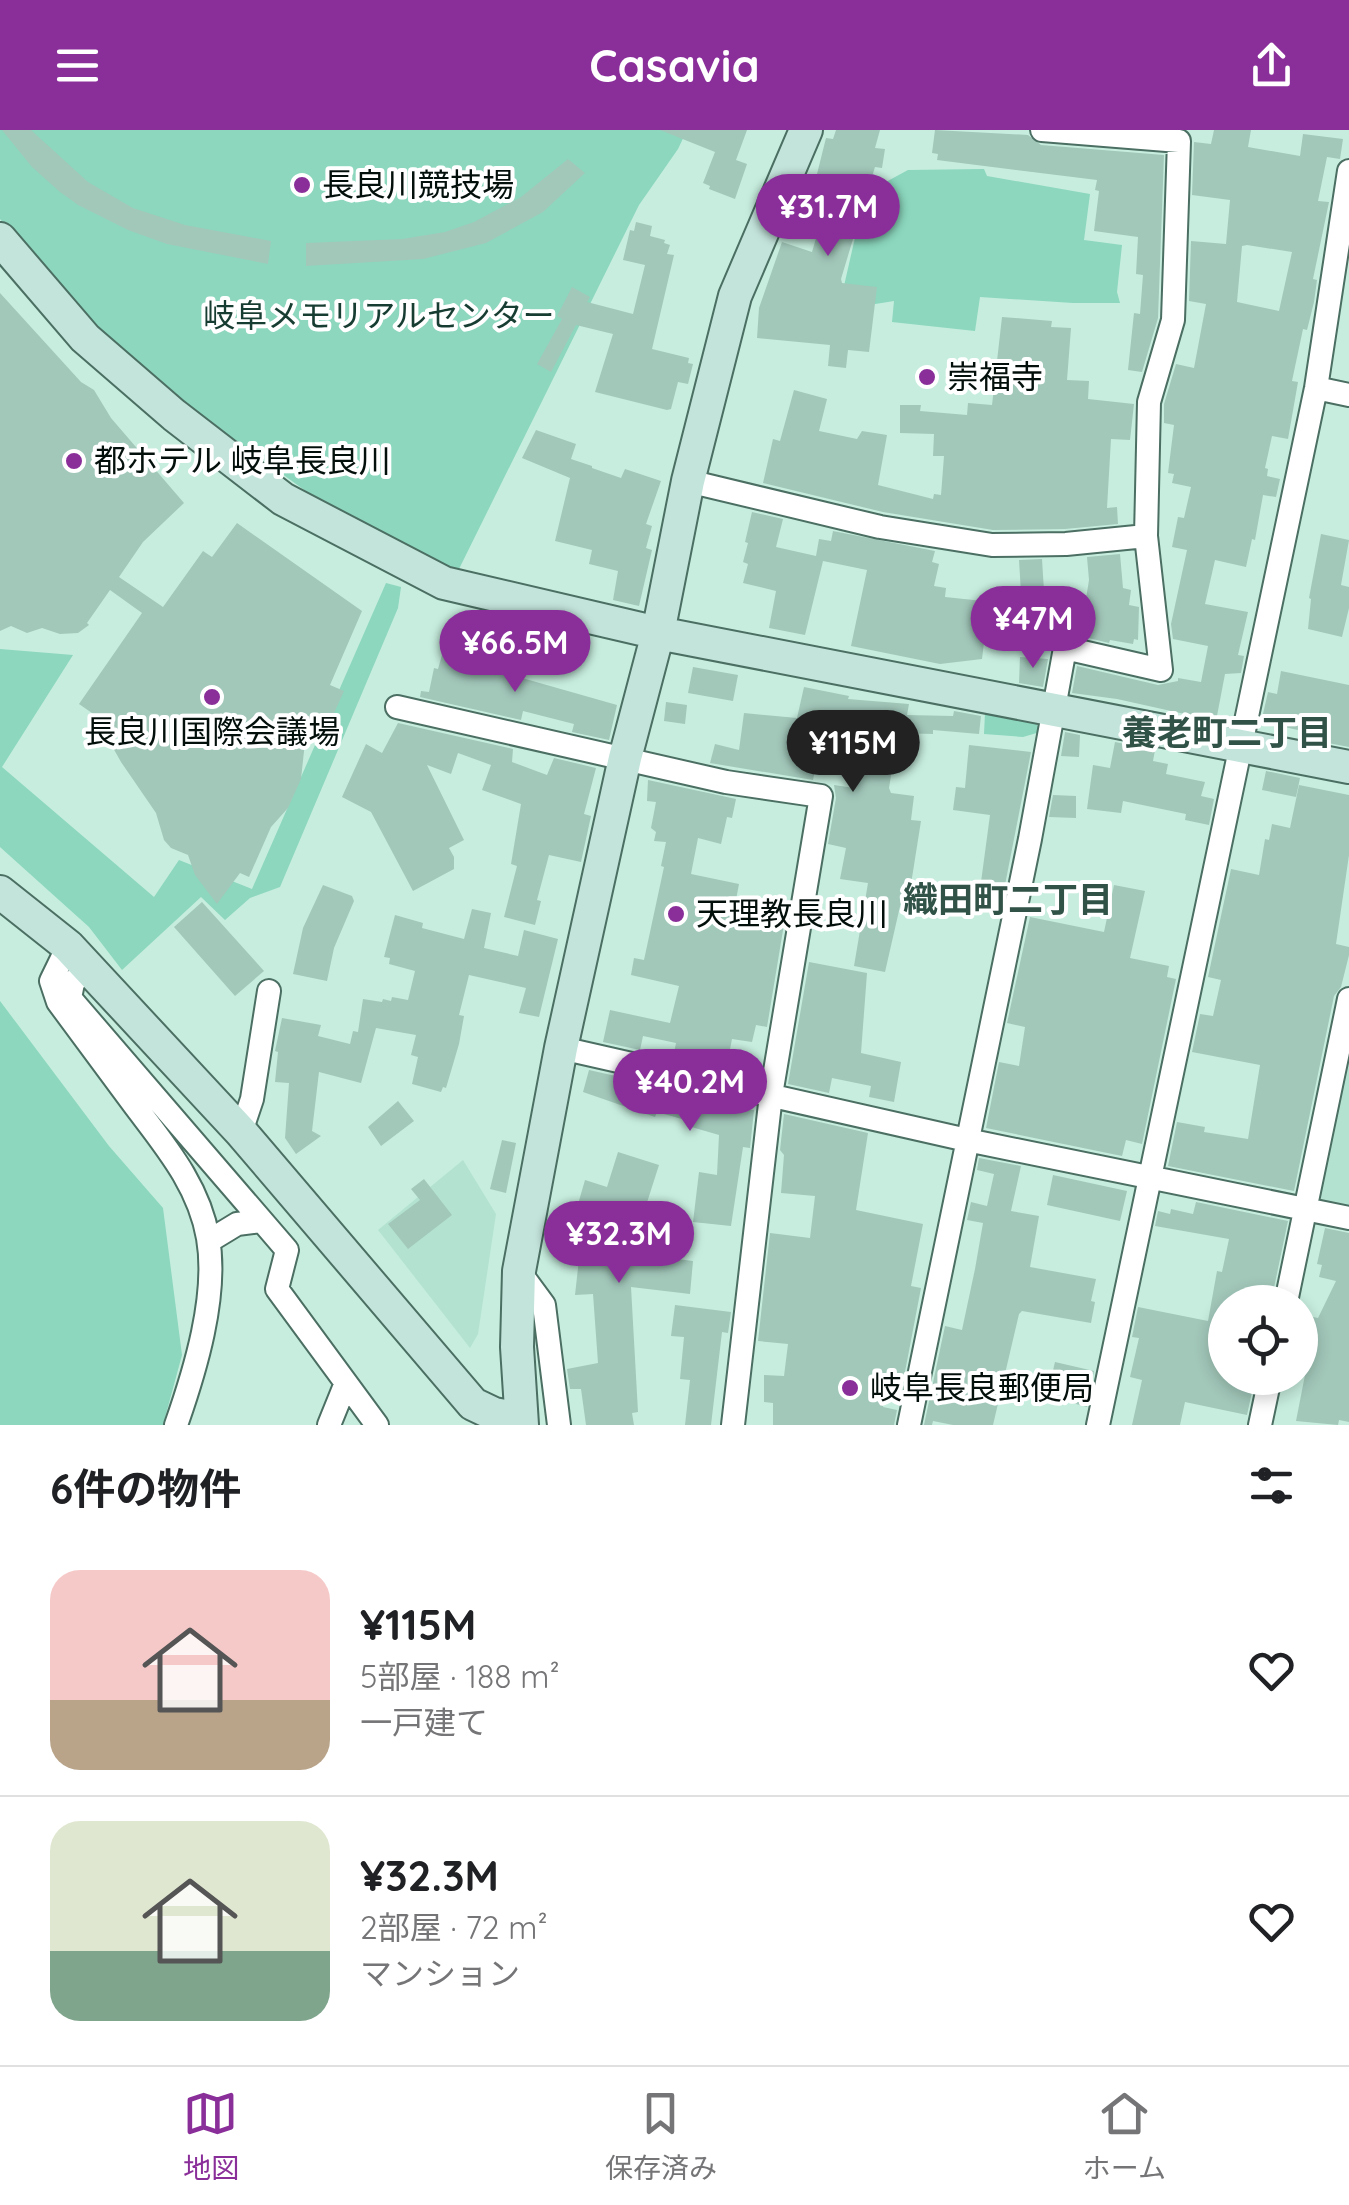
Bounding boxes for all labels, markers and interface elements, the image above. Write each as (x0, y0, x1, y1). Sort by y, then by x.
text: Casavia (589, 37, 760, 93)
icon: menu (50, 38, 105, 93)
icon: share (1244, 38, 1299, 93)
place label: 長良川競技場 (322, 164, 514, 204)
marker: 長良川競技場 (291, 174, 313, 196)
pin: ¥31.7M (747, 174, 909, 259)
text: ¥31.7M (778, 186, 878, 226)
park label: 岐阜メモリアルセンター (203, 295, 555, 335)
place label: 崇福寺 (947, 356, 1043, 396)
marker: 崇福寺 (916, 366, 938, 388)
place label: 都ホテル 岐阜長良川 (94, 440, 391, 480)
marker: 都ホテル 岐阜長良川 (63, 450, 85, 472)
pin: ¥47M (974, 586, 1092, 671)
text: ¥47M (993, 598, 1073, 638)
pin: ¥66.5M (434, 610, 596, 695)
text: ¥66.5M (461, 622, 569, 662)
marker: 長良川国際会議場 (201, 686, 223, 708)
pin: ¥115M (783, 710, 923, 795)
district label: 養老町二丁目 (1122, 710, 1332, 754)
place label: 長良川国際会議場 (84, 711, 340, 751)
text: ¥115M (809, 722, 897, 762)
district label: 織田町二丁目 (903, 877, 1113, 921)
place label: 天理教長良川 (696, 893, 888, 933)
marker: 天理教長良川 (665, 903, 687, 925)
pin: ¥40.2M (609, 1049, 771, 1134)
text: ¥40.2M (635, 1061, 745, 1101)
pin: ¥32.3M (538, 1201, 700, 1286)
text: ¥32.3M (566, 1213, 672, 1253)
map controls (1208, 1285, 1318, 1395)
button: locate (1208, 1285, 1318, 1395)
place label: 岐阜長良郵便局 (870, 1367, 1094, 1407)
marker: 岐阜長良郵便局 (839, 1377, 861, 1399)
icon: filters (1244, 1458, 1299, 1513)
text: 6件の物件 (50, 1462, 241, 1515)
text: ¥115M (360, 1598, 476, 1651)
icon: home (130, 1610, 250, 1730)
icon: heart (1244, 1643, 1299, 1698)
text: 5部屋 · 188 m² (360, 1656, 560, 1696)
text: 一戸建て (360, 1702, 488, 1742)
text: ¥32.3M (360, 1849, 499, 1902)
icon: home (130, 1861, 250, 1981)
icon: heart (1244, 1894, 1299, 1949)
text: 2部屋 · 72 m² (360, 1907, 548, 1947)
text: マンション (360, 1953, 520, 1993)
tab: 地図 (183, 2086, 239, 2186)
tab: 保存済み (605, 2086, 717, 2186)
tab: ホーム (1083, 2086, 1166, 2186)

